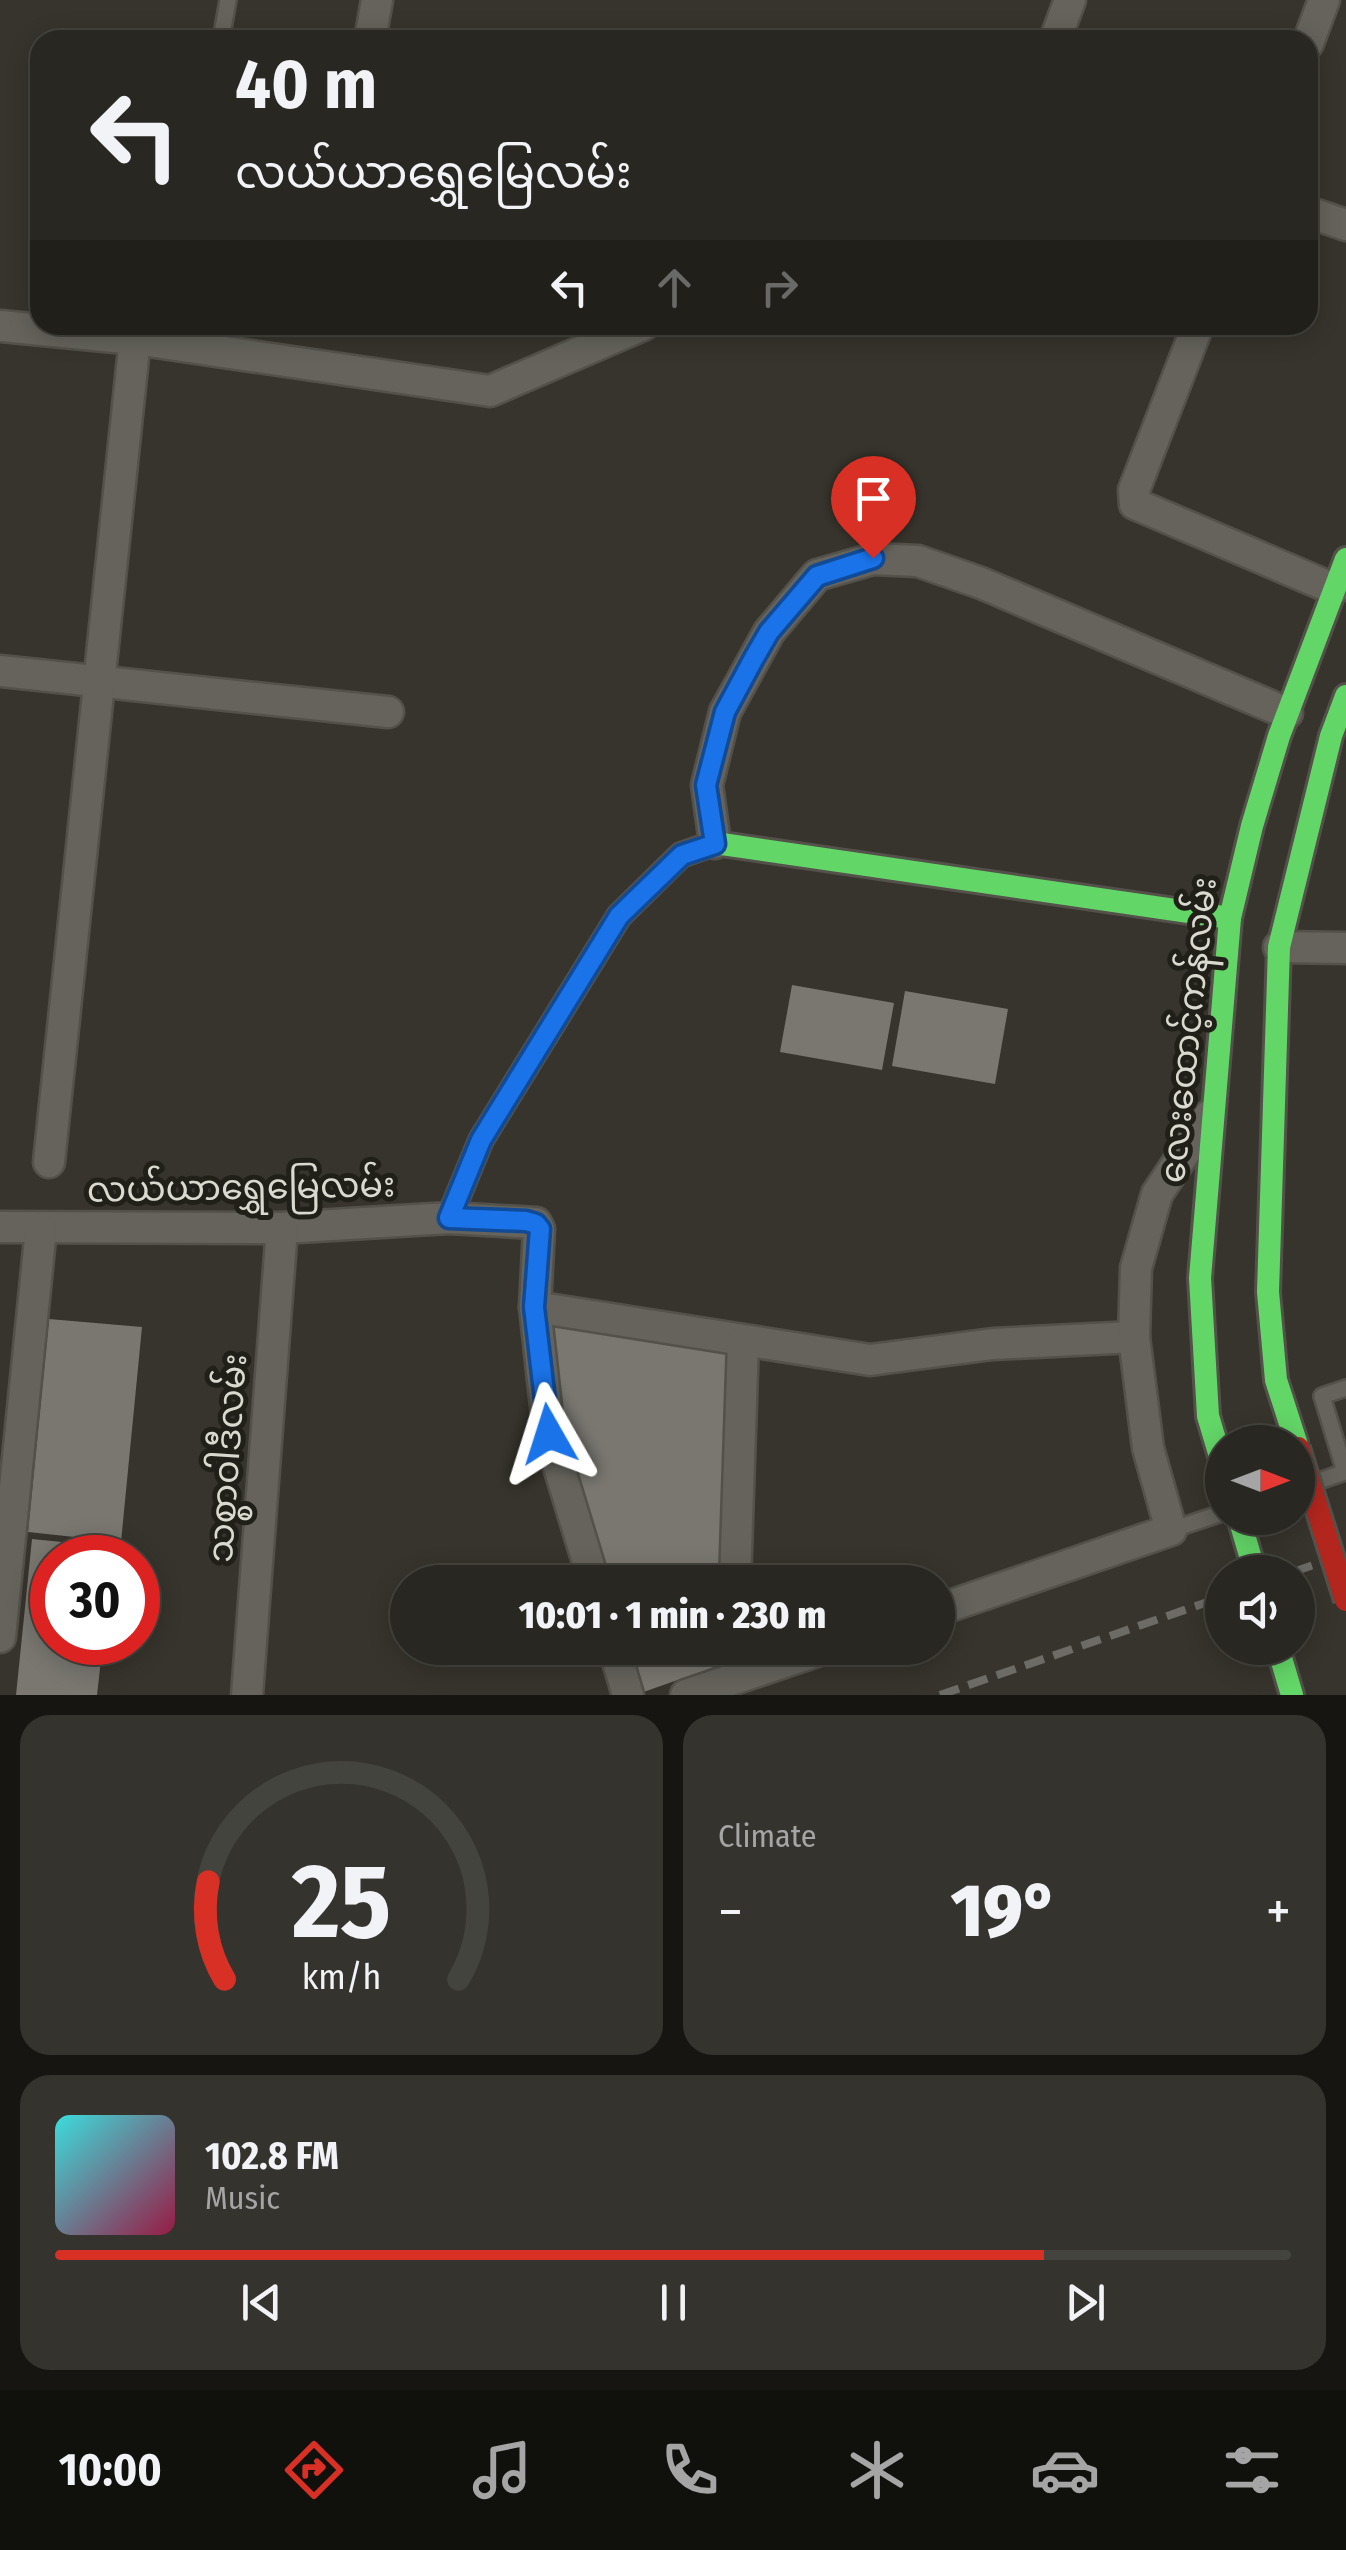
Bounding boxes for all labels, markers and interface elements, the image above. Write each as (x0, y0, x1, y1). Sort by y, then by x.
text: 40 m (235, 43, 377, 127)
icon: left (70, 70, 200, 200)
text: လယ်ယာရွှေမြေလမ်း (235, 146, 632, 200)
icon: left (542, 260, 597, 315)
icon: ahead (647, 260, 702, 315)
icon: right (752, 260, 807, 315)
pin (831, 456, 916, 559)
icon: arrive (846, 471, 901, 526)
street label: လေးထောင့်ကန်လမ်း (1148, 875, 1232, 1186)
street label: လယ်ယာရွှေမြေလမ်း (86, 1160, 396, 1218)
street label: သစ္စာဝါဒီလမ်း (196, 1352, 263, 1564)
position arrow (497, 1382, 601, 1486)
north arrow (1205, 1425, 1315, 1535)
map controls (1205, 1425, 1315, 1665)
speed limit sign: 30 (30, 1535, 160, 1665)
button: sound (1205, 1555, 1315, 1665)
text: 10:01 · 1 min · 230 m (519, 1592, 826, 1638)
text: Climate (718, 1817, 817, 1855)
text: 25 (291, 1840, 391, 1965)
text: 19° (951, 1866, 1058, 1956)
text: − (718, 1879, 743, 1945)
text: + (1266, 1879, 1291, 1945)
text: km/h (302, 1956, 381, 1998)
text: 102.8 FM (205, 2133, 339, 2179)
text: Music (205, 2179, 280, 2217)
icon: previous (234, 2275, 289, 2330)
icon: pause (646, 2275, 701, 2330)
icon: next (1058, 2275, 1113, 2330)
icon: directions (279, 2435, 349, 2505)
icon: music (467, 2435, 537, 2505)
icon: phone (655, 2435, 725, 2505)
icon: climate (842, 2435, 912, 2505)
icon: car (1030, 2435, 1100, 2505)
icon: filters (1217, 2435, 1287, 2505)
text: 10:00 (59, 2443, 162, 2497)

